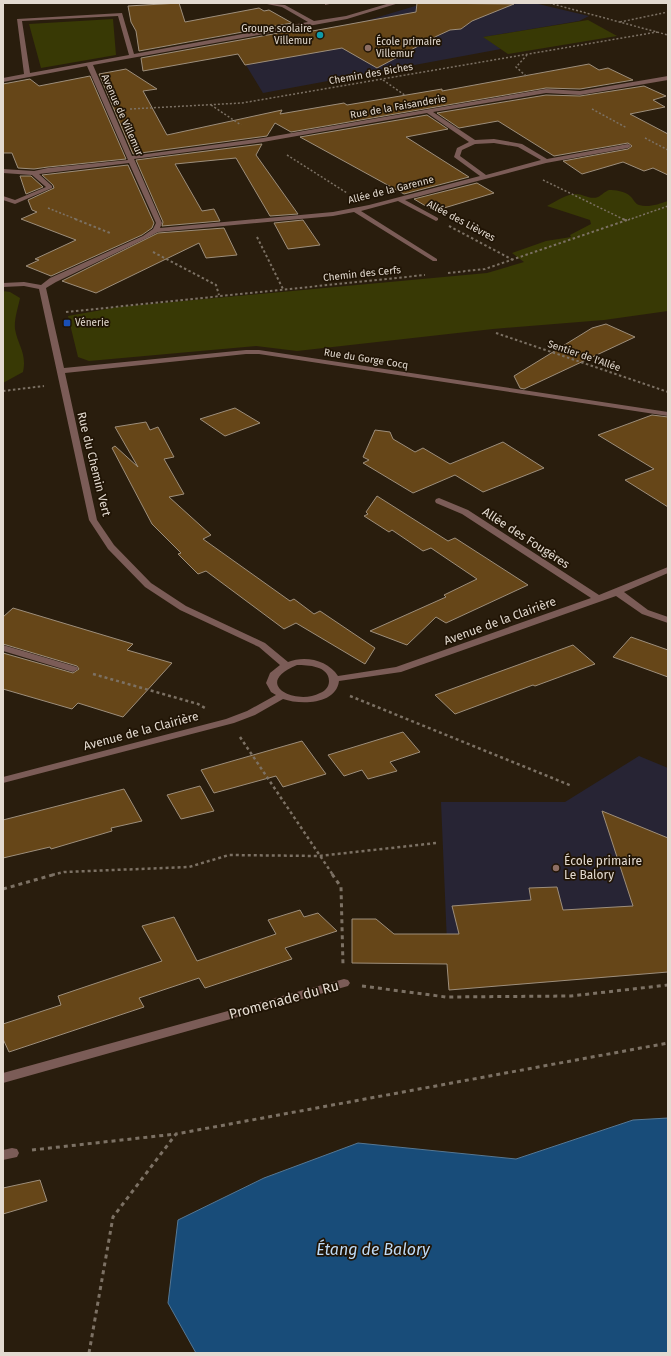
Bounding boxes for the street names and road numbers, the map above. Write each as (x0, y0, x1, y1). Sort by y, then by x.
street label: Chemin des Biches (328, 61, 414, 87)
street label: Avenue de Villemur (99, 72, 145, 158)
street label: Rue de la Faisanderie (349, 93, 447, 121)
street label: Allée de la Garenne (347, 174, 435, 206)
street label: Allée des Lièvres (425, 198, 498, 244)
street label: Chemin des Cerfs (323, 264, 402, 284)
street label: Sentier de l'Allée (546, 338, 622, 374)
street label: Rue du Gorge Cocq (323, 346, 409, 372)
street label: Rue du Chemin Vert (74, 410, 114, 518)
street label: Allée des Fougères (480, 505, 573, 572)
street label: Avenue de la Clairière (442, 594, 558, 648)
street label: Avenue de la Clairière (82, 709, 200, 753)
street label: Promenade du Ru (227, 977, 341, 1023)

